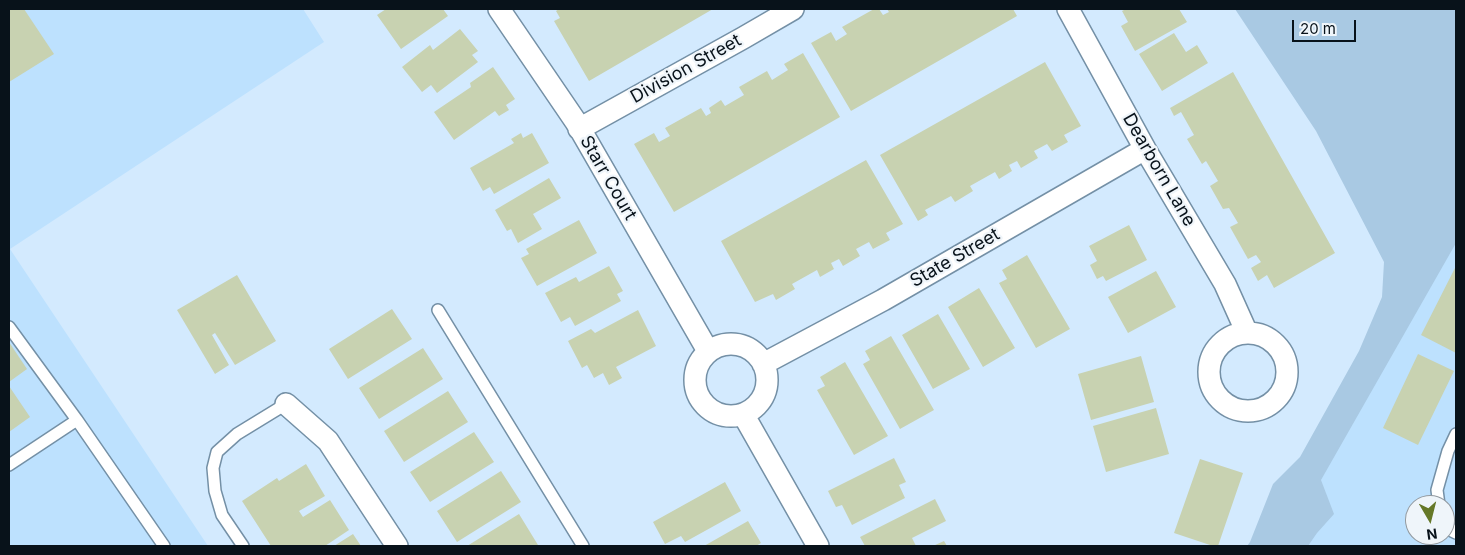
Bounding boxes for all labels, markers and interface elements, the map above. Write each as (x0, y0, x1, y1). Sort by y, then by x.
scale bar (1295, 10, 1359, 42)
text: 20 m (1300, 19, 1336, 38)
street label: Division Street (627, 30, 745, 108)
street label: Dearborn Lane (1118, 110, 1200, 230)
street label: Starr Court (575, 132, 641, 224)
street label: State Street (906, 224, 1004, 292)
north arrow (1405, 495, 1455, 545)
text: N (1426, 525, 1438, 544)

